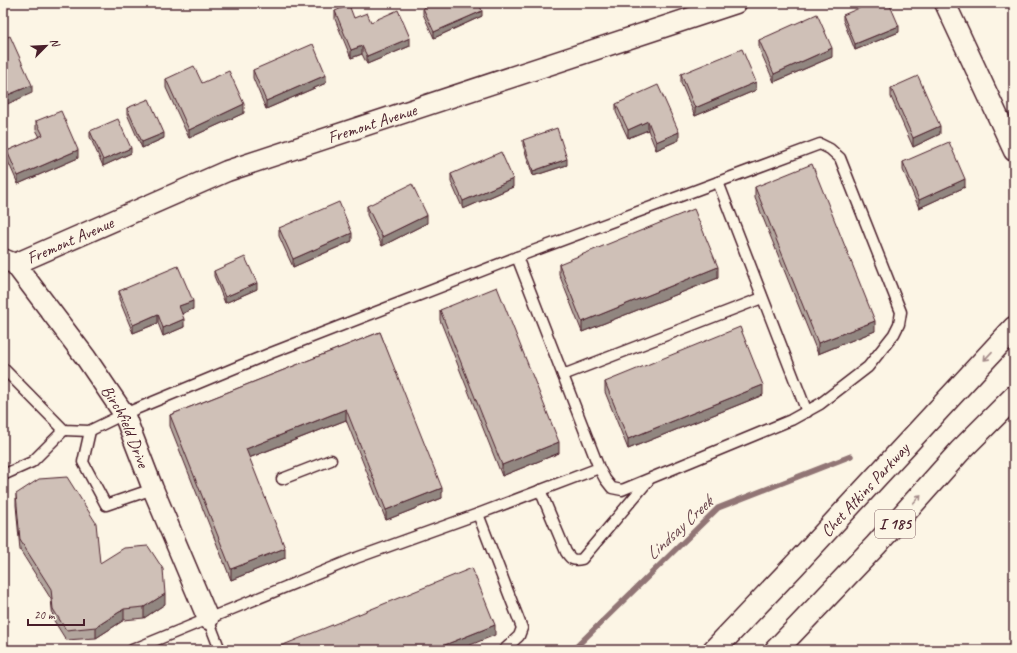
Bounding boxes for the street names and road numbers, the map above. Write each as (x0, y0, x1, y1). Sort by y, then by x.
street label: Fremont Avenue (325, 98, 420, 148)
street label: Fremont Avenue (23, 211, 118, 268)
street label: Birchfield Drive (97, 381, 155, 472)
street label: Chet Atkins Parkway (816, 437, 914, 541)
road number: I 185 (875, 510, 915, 538)

